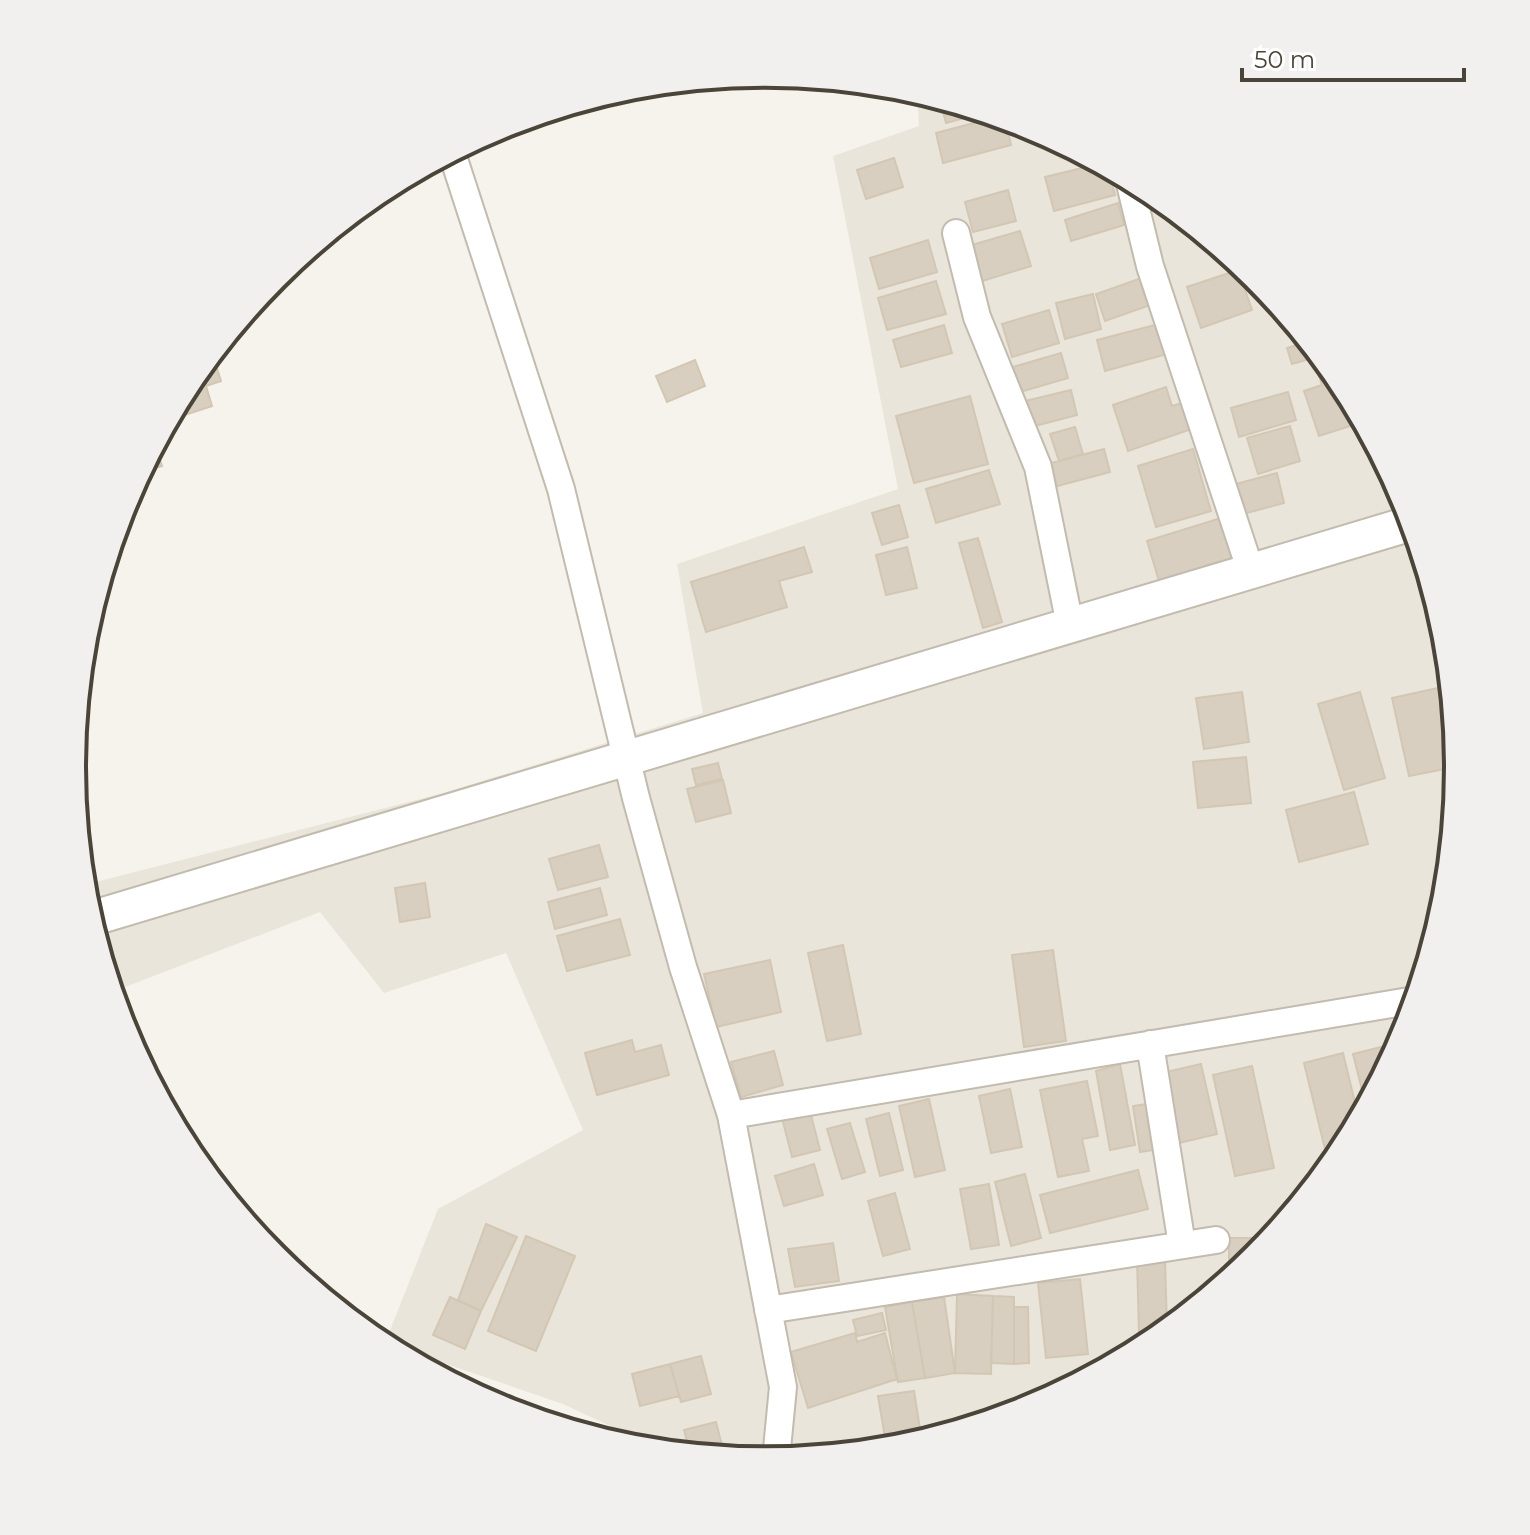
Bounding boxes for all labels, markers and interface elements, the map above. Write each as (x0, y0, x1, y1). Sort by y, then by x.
scale bar (1242, 32, 1464, 82)
text: 50 m (1254, 45, 1315, 74)

